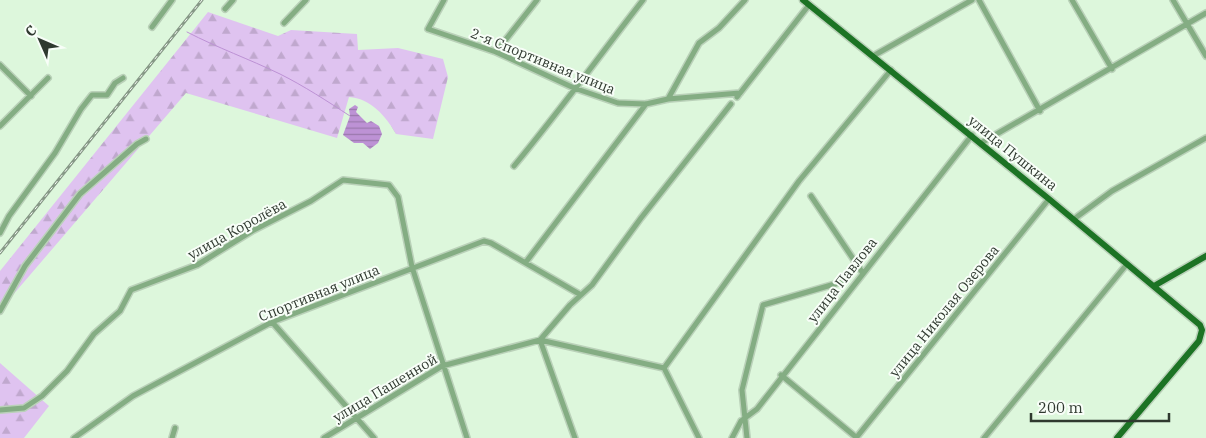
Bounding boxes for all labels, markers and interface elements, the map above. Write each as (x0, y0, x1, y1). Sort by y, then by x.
north arrow (15, 15, 65, 65)
text: С (21, 21, 40, 40)
street label: 2-я Спортивная улица (468, 24, 618, 98)
street label: улица Пушкина (965, 111, 1062, 195)
street label: улица Королёва (185, 194, 290, 264)
street label: улица Павлова (803, 234, 881, 326)
street label: улица Николая Озерова (885, 241, 1003, 381)
street label: Спортивная улица (256, 260, 382, 325)
street label: улица Пашенной (329, 350, 441, 426)
scale bar (1031, 390, 1168, 422)
text: 200 m (1038, 398, 1083, 417)

